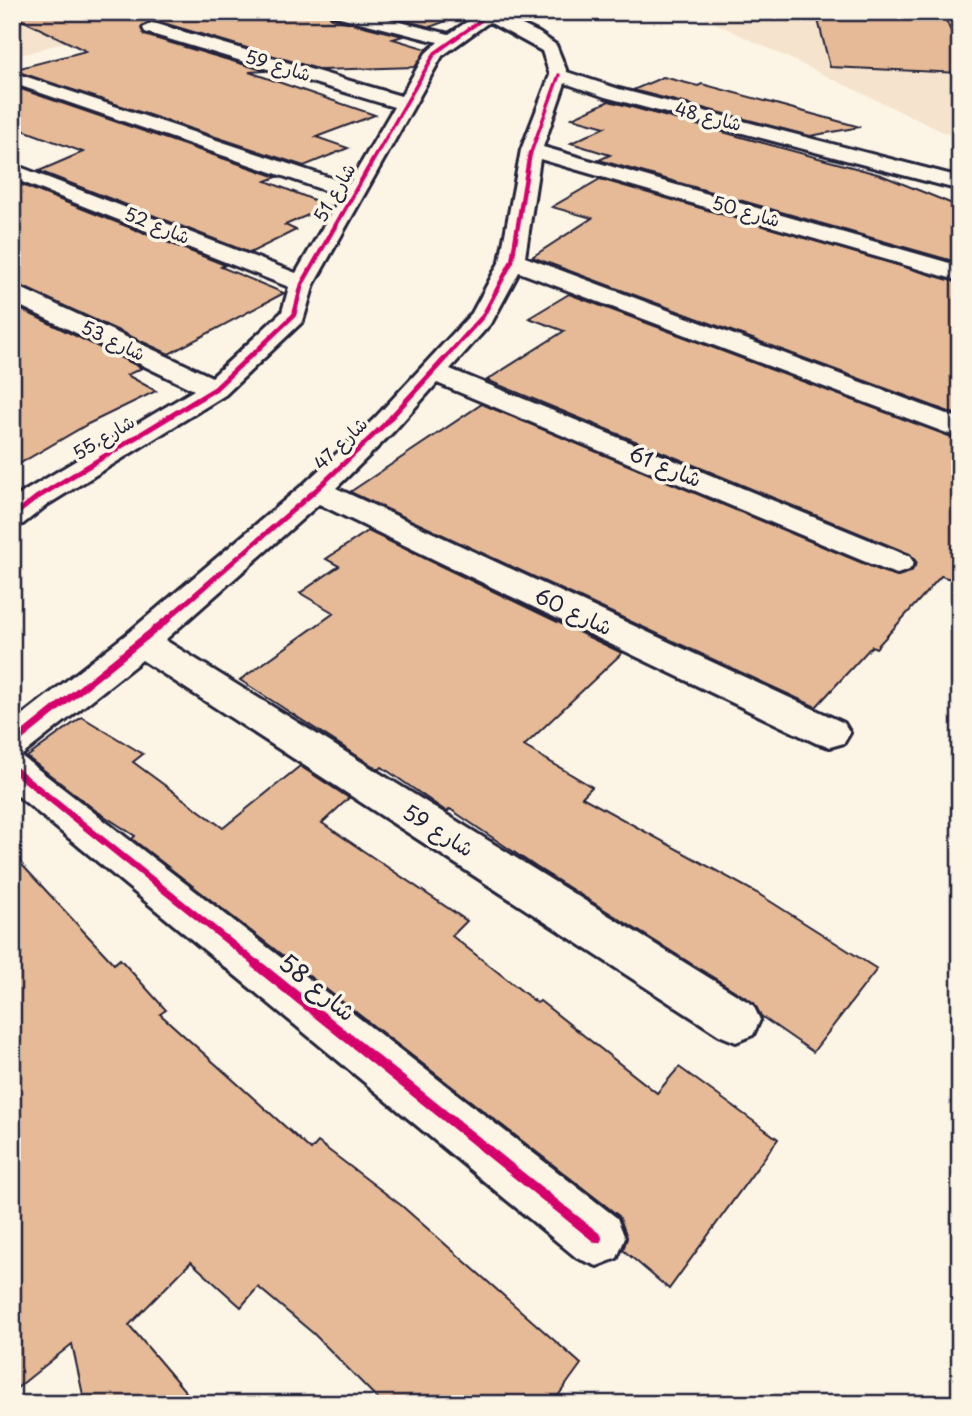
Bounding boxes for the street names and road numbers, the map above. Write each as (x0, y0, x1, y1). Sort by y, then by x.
street label: شارع 59 (242, 42, 315, 87)
street label: شارع 48 (672, 94, 745, 137)
street label: شارع 51 (306, 158, 361, 227)
street label: شارع 50 (709, 188, 784, 233)
street label: شارع 52 (121, 199, 194, 250)
street label: شارع 53 (77, 313, 150, 367)
street label: شارع 55 (67, 408, 139, 466)
street label: شارع 47 (307, 410, 373, 476)
street label: شارع 61 (624, 436, 707, 495)
street label: شارع 60 (529, 578, 618, 643)
street label: شارع 59 (397, 795, 481, 865)
street label: شارع 58 (271, 944, 365, 1030)

